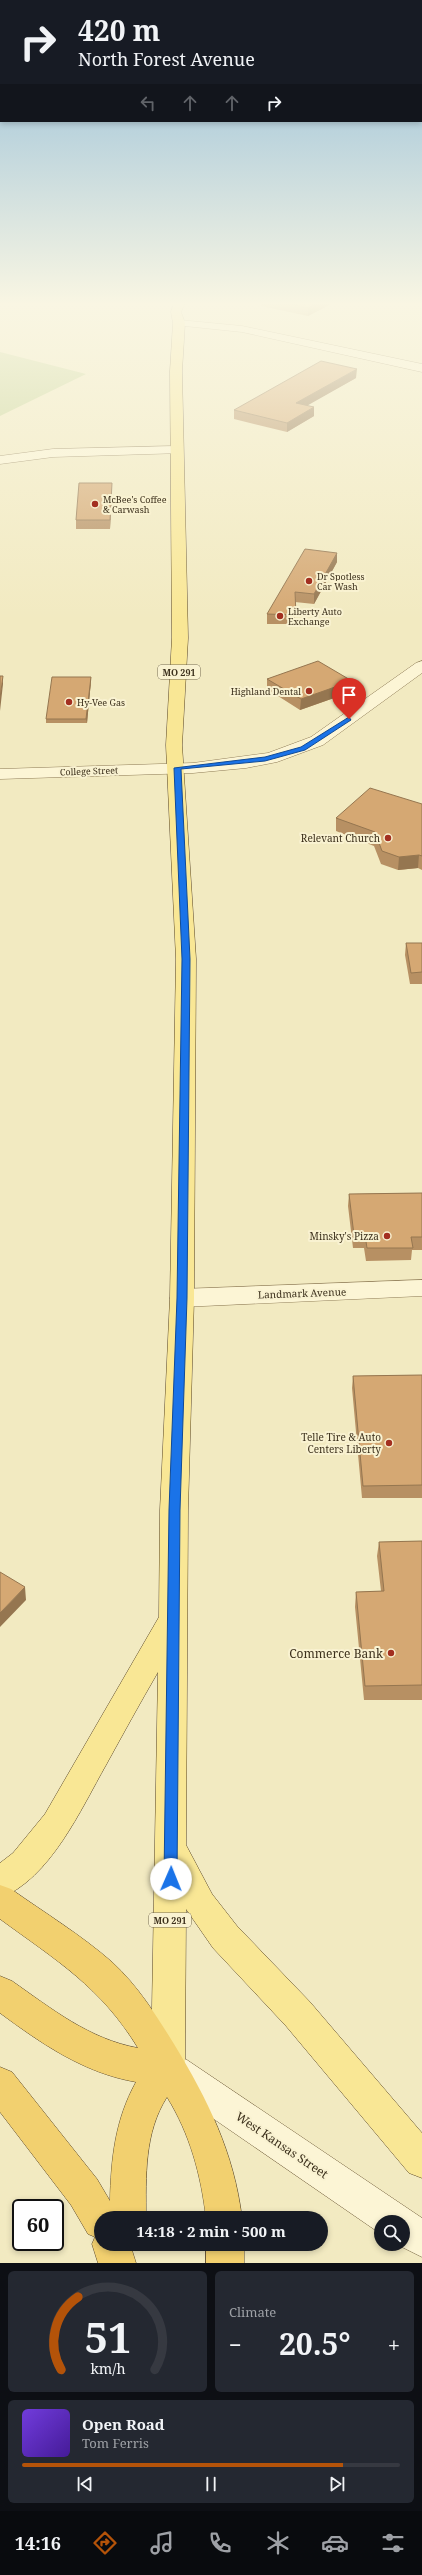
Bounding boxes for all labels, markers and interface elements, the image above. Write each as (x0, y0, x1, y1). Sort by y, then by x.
text: 420 m (78, 11, 160, 49)
icon: right (12, 16, 64, 68)
text: North Forest Avenue (78, 47, 255, 71)
icon: left (137, 92, 159, 114)
icon: ahead (179, 92, 201, 114)
icon: ahead (221, 92, 243, 114)
icon: right (263, 92, 285, 114)
place label: McBee's Coffee & Carwash (103, 493, 167, 516)
marker: McBee's Coffee & Carwash (90, 499, 100, 509)
place label: Dr Spotless Car Wash (317, 570, 365, 593)
marker: Dr Spotless Car Wash (304, 576, 314, 586)
place label: Liberty Auto Exchange (288, 605, 342, 628)
marker: Liberty Auto Exchange (275, 611, 285, 621)
road number: MO 291 (158, 665, 200, 679)
pin (332, 678, 366, 719)
icon: arrive (338, 684, 360, 706)
place label: Highland Dental (231, 685, 301, 698)
marker: Highland Dental (304, 686, 314, 696)
place label: Hy-Vee Gas (77, 696, 125, 709)
marker: Hy-Vee Gas (64, 697, 74, 707)
street label: College Street (60, 763, 118, 779)
place label: Relevant Church (301, 831, 381, 845)
marker: Relevant Church (383, 833, 393, 843)
place label: Minsky's Pizza (310, 1229, 379, 1243)
marker: Minsky's Pizza (382, 1231, 392, 1241)
street label: Landmark Avenue (258, 1284, 346, 1302)
place label: Telle Tire & Auto Centers Liberty (301, 1430, 381, 1456)
marker: Telle Tire & Auto Centers Liberty (384, 1438, 394, 1448)
place label: Commerce Bank (289, 1645, 384, 1662)
marker: Commerce Bank (386, 1648, 396, 1658)
position arrow (150, 1858, 192, 1900)
road number: MO 291 (149, 1913, 191, 1927)
street label: West Kansas Street (232, 2108, 332, 2182)
speed limit sign: 60 (12, 2199, 64, 2251)
map controls (374, 2215, 410, 2251)
button: search (374, 2215, 410, 2251)
text: 14:18 · 2 min · 500 m (136, 2221, 286, 2241)
text: Climate (229, 2303, 276, 2321)
text: 51 (84, 2308, 131, 2364)
text: 20.5° (279, 2323, 351, 2364)
text: − (229, 2329, 242, 2359)
text: + (388, 2329, 400, 2359)
text: km/h (90, 2358, 125, 2377)
text: Open Road (82, 2414, 165, 2434)
text: Tom Ferris (82, 2434, 149, 2452)
icon: previous (74, 2473, 96, 2495)
icon: pause (200, 2473, 222, 2495)
icon: next (326, 2473, 348, 2495)
icon: directions (91, 2529, 119, 2557)
icon: music (148, 2529, 176, 2557)
icon: phone (206, 2529, 234, 2557)
icon: climate (264, 2529, 292, 2557)
icon: car (321, 2529, 349, 2557)
icon: filters (379, 2529, 407, 2557)
text: 14:16 (15, 2531, 61, 2555)

